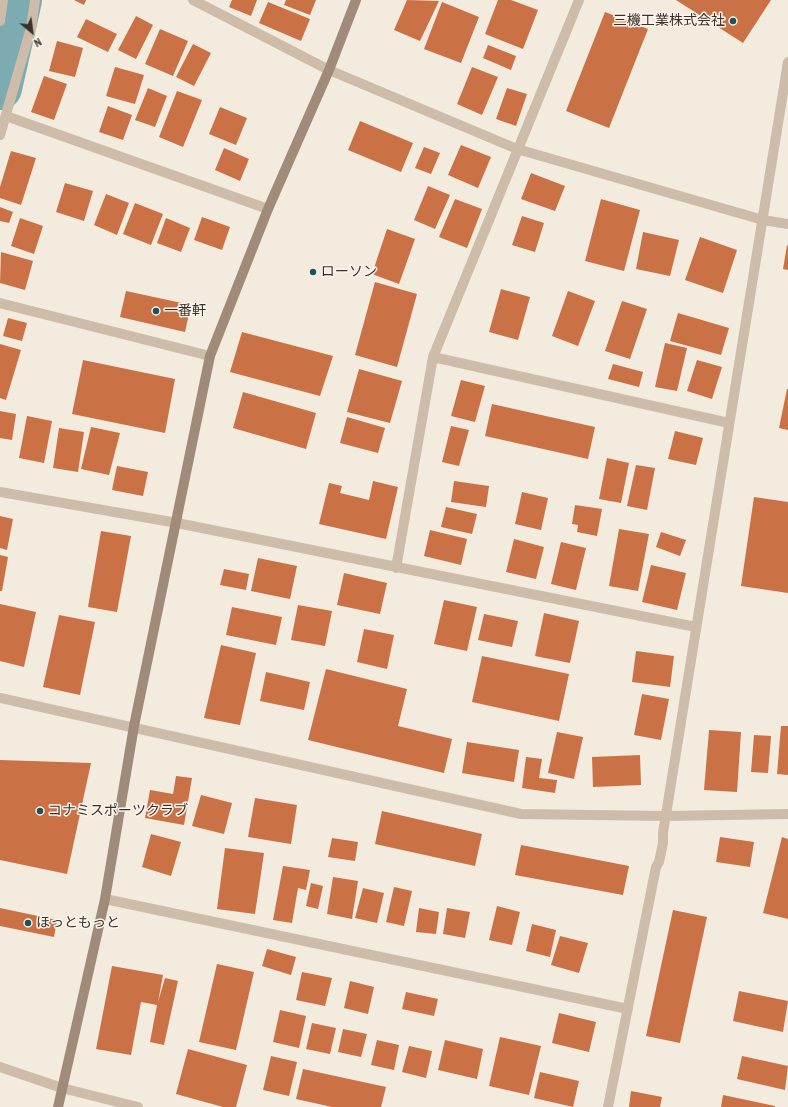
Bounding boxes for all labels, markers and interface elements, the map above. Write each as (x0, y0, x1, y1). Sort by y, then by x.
north arrow (12, 12, 52, 52)
place label: 三機工業株式会社 (613, 13, 725, 29)
marker: 三機工業株式会社 (728, 16, 738, 26)
text: N (32, 35, 44, 50)
place label: ローソン (321, 264, 377, 280)
marker: ローソン (308, 267, 318, 277)
place label: 一番軒 (164, 303, 206, 319)
marker: 一番軒 (151, 306, 161, 316)
place label: コナミスポーツクラブ (48, 803, 188, 819)
marker: コナミスポーツクラブ (35, 806, 45, 816)
place label: ほっともっと (36, 915, 120, 931)
marker: ほっともっと (23, 918, 33, 928)

